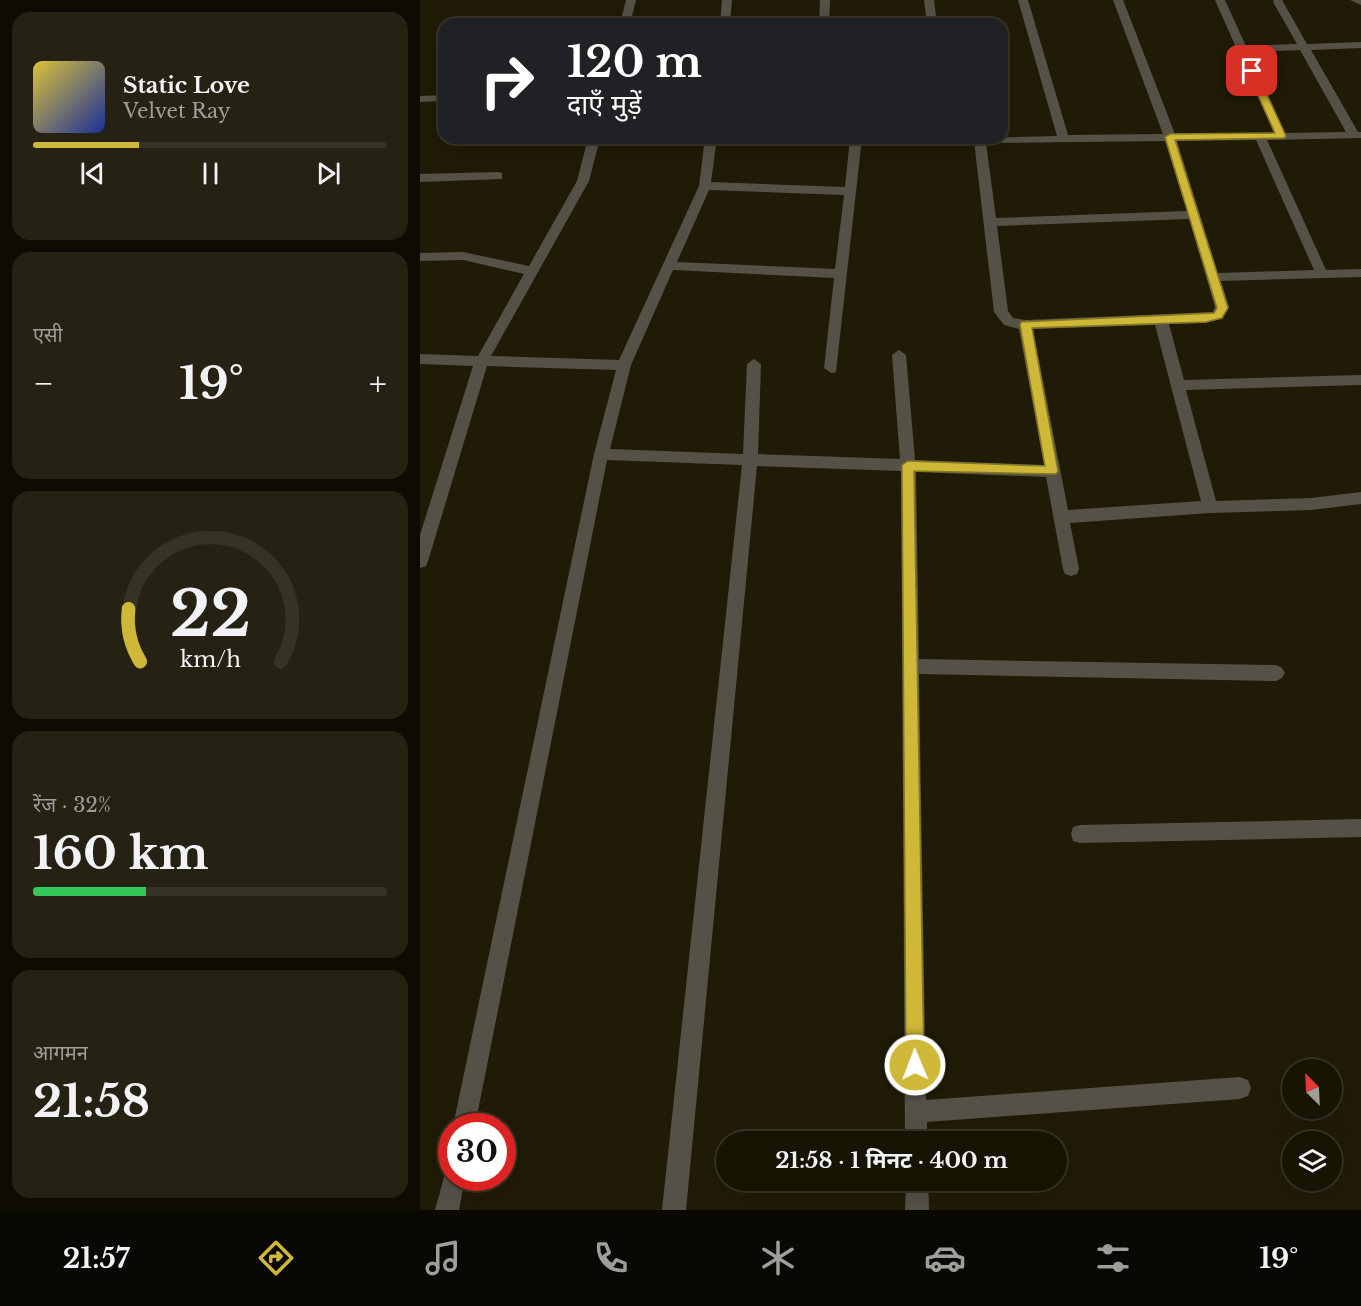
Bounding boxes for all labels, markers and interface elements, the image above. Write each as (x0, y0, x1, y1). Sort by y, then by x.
text: 120 m (567, 36, 702, 88)
icon: right (468, 42, 546, 120)
pin (1226, 45, 1277, 96)
icon: arrive (1235, 54, 1268, 87)
text: Static Love (123, 72, 250, 99)
text: दाएँ मुड़ें (567, 88, 642, 121)
text: Velvet Ray (123, 99, 231, 123)
icon: previous (76, 157, 109, 190)
icon: pause (194, 157, 227, 190)
icon: next (312, 157, 345, 190)
text: एसी (33, 323, 63, 347)
text: 19° (179, 355, 244, 411)
text: − (33, 363, 54, 404)
text: + (369, 363, 387, 404)
text: 22 (169, 575, 251, 653)
text: km/h (180, 646, 241, 673)
text: रेंज · 32% (33, 793, 111, 817)
text: 160 km (33, 825, 209, 881)
position arrow (883, 1033, 947, 1097)
text: आगमन (33, 1041, 88, 1065)
north arrow (1282, 1059, 1342, 1119)
map controls (1282, 1059, 1342, 1191)
text: 21:58 (33, 1073, 150, 1129)
speed limit sign: 30 (438, 1113, 516, 1191)
button: layers (1282, 1131, 1342, 1191)
text: 21:58 · 1 मिनट · 400 m (775, 1147, 1008, 1174)
icon: directions (255, 1237, 297, 1279)
icon: music (422, 1237, 464, 1279)
icon: phone (590, 1237, 632, 1279)
icon: climate (757, 1237, 799, 1279)
icon: car (924, 1237, 966, 1279)
icon: filters (1092, 1237, 1134, 1279)
text: 21:57 (63, 1242, 130, 1275)
text: 19° (1259, 1242, 1298, 1275)

